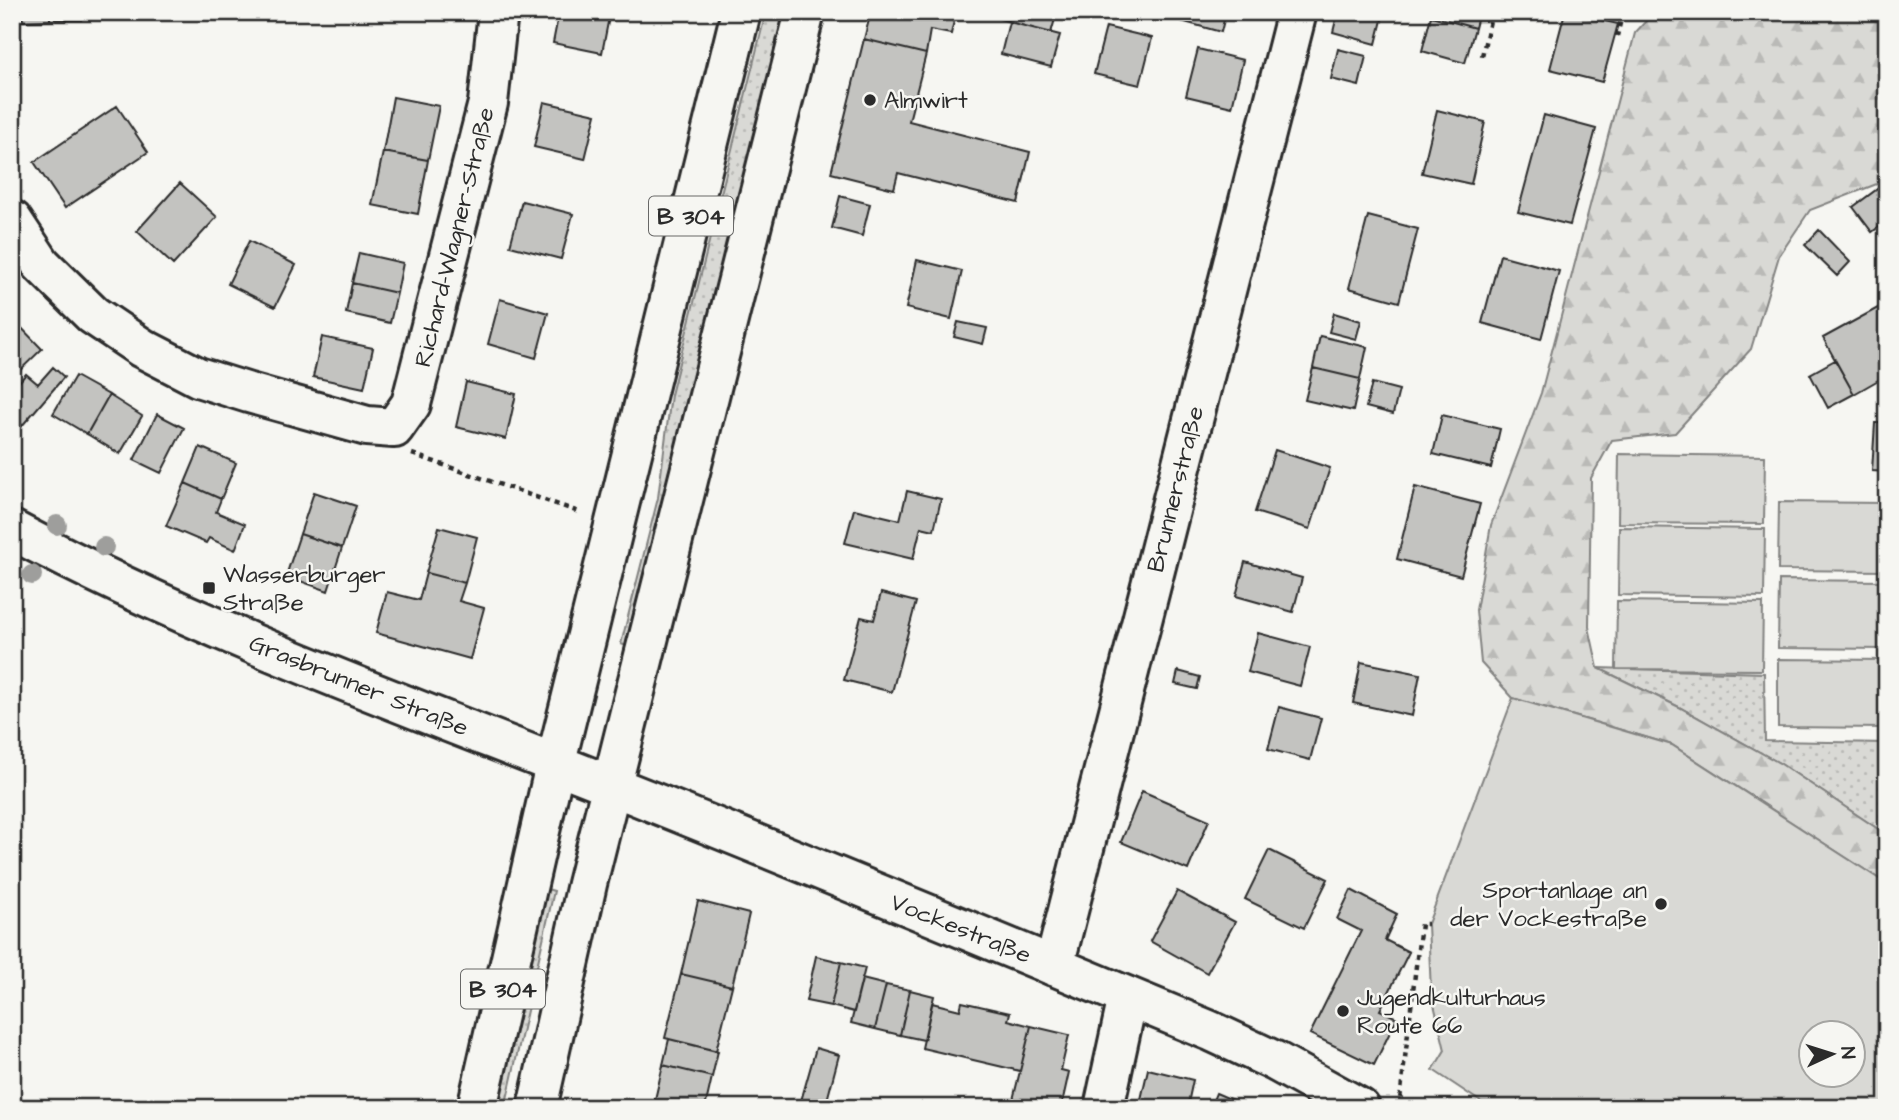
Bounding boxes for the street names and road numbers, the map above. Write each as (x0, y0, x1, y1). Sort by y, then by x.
street label: Richard-Wagner-Straße (406, 104, 505, 371)
road number: B 304 (649, 196, 733, 236)
street label: Brunnerstraße (1139, 403, 1213, 576)
street label: Grasbrunner Straße (244, 626, 473, 745)
street label: Vockestraße (885, 885, 1036, 973)
road number: B 304 (461, 970, 545, 1008)

